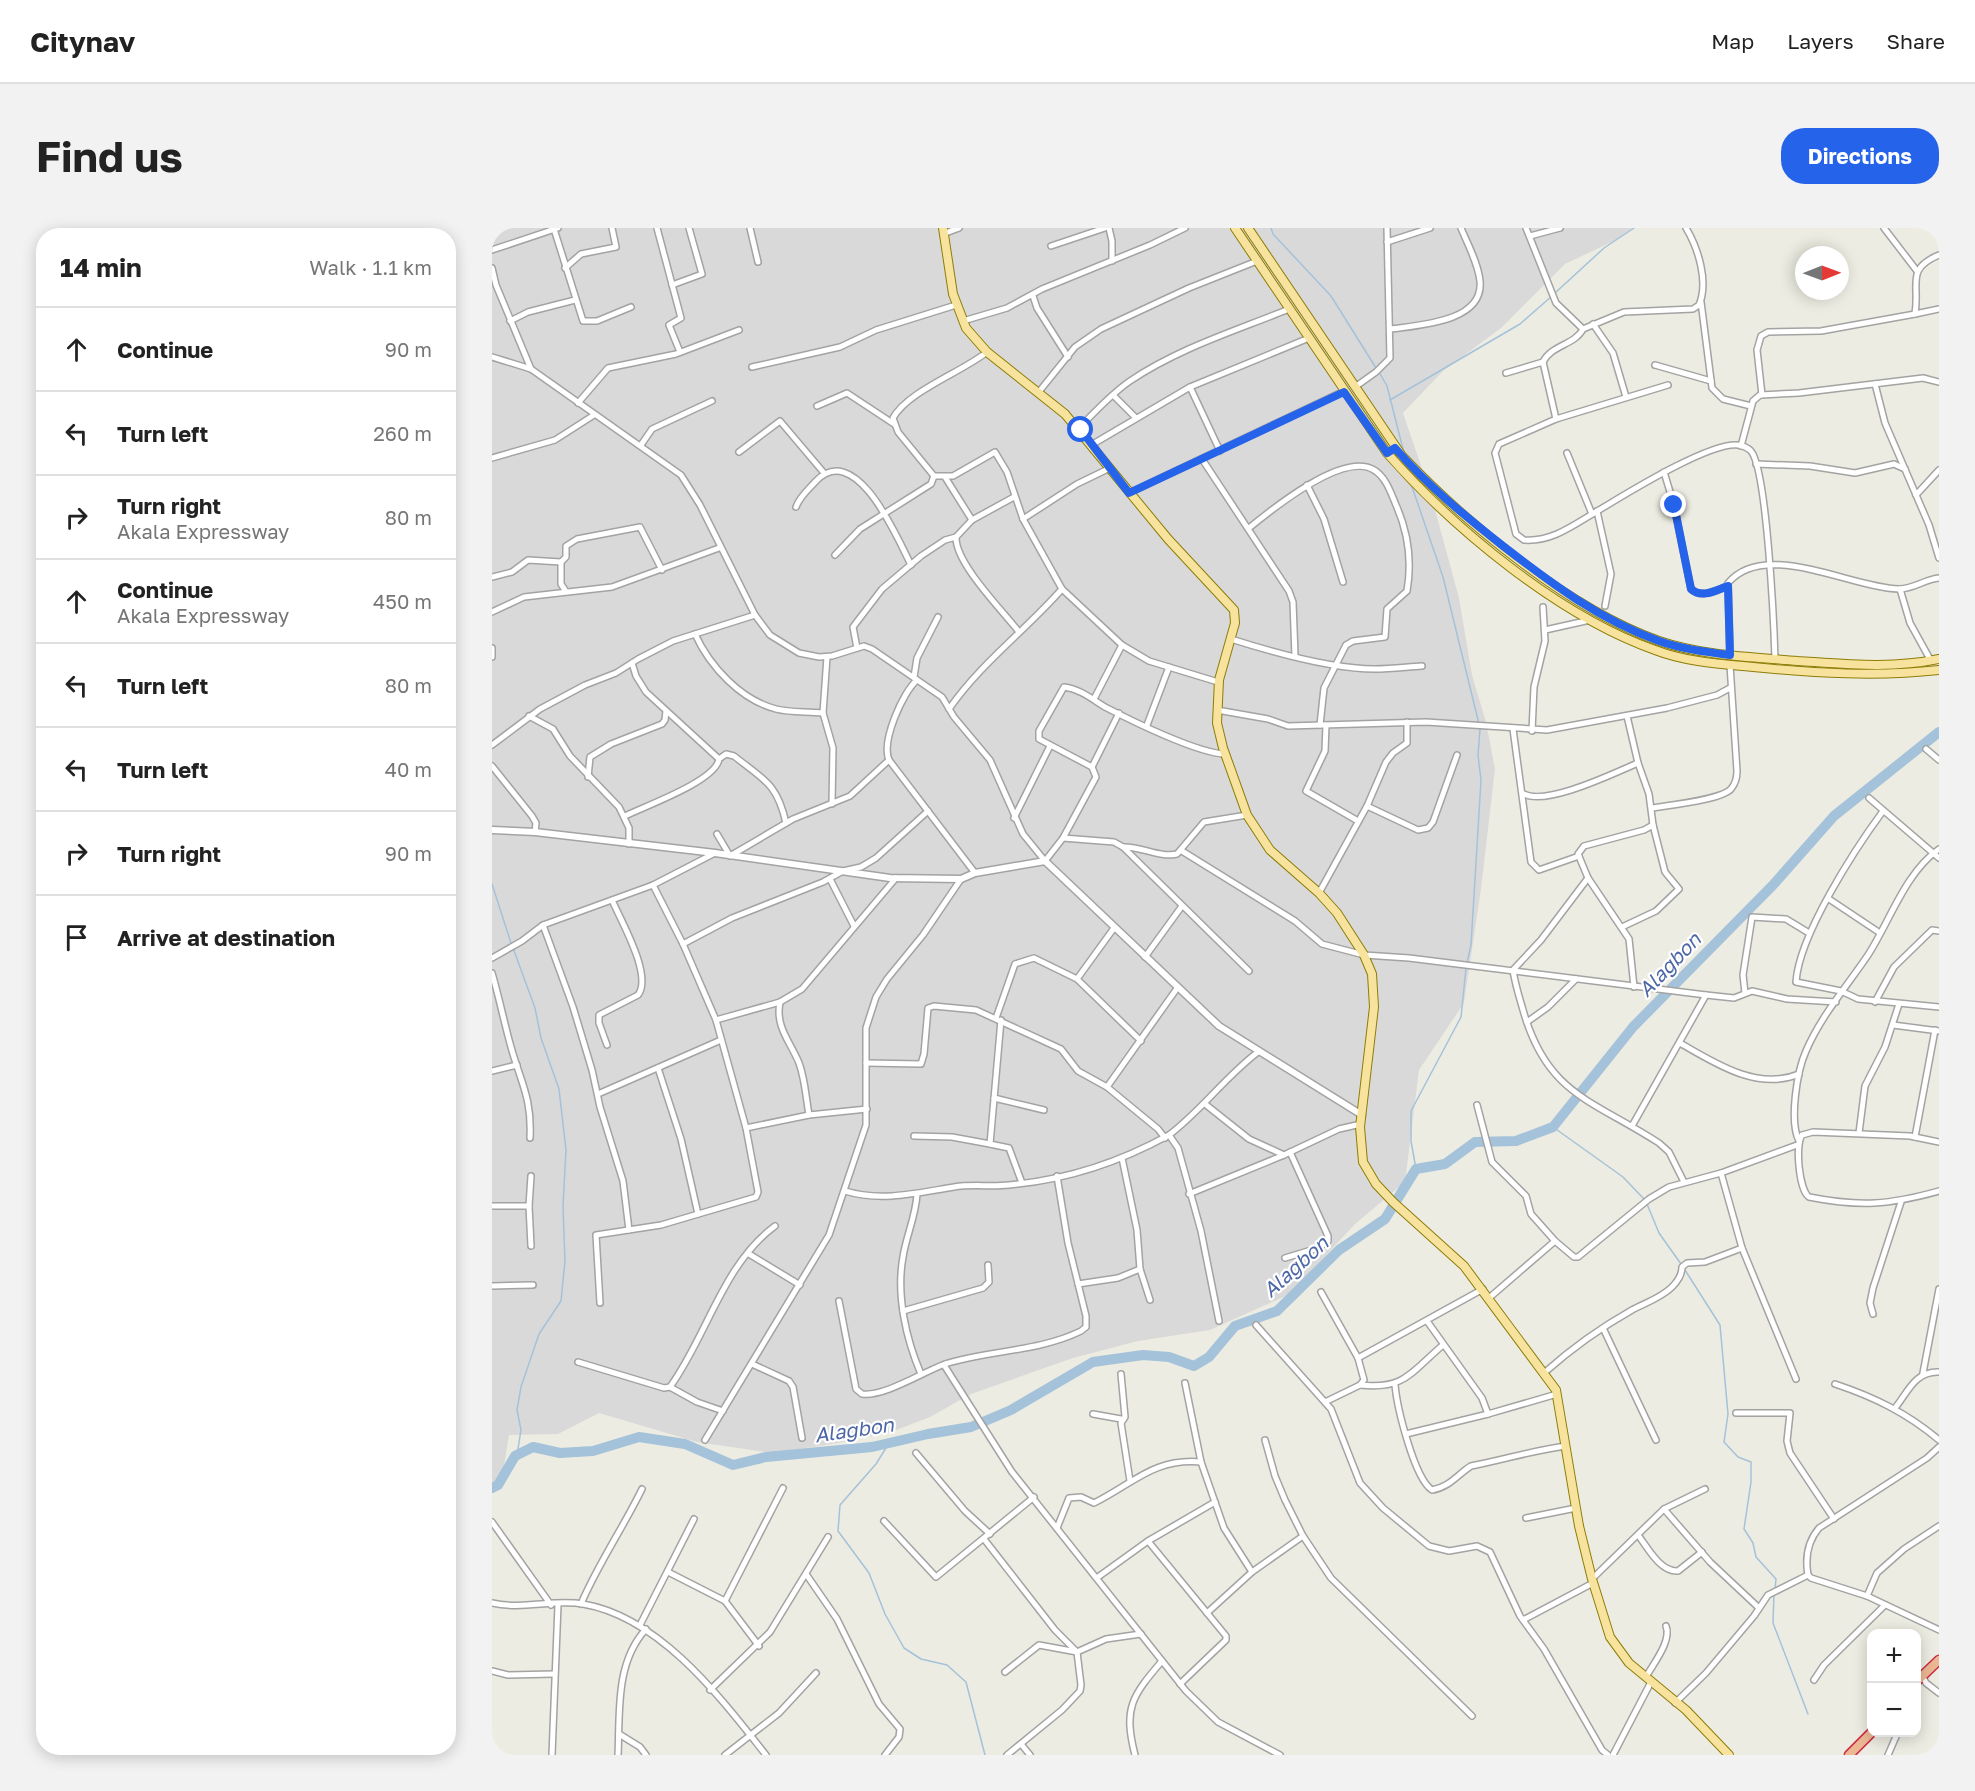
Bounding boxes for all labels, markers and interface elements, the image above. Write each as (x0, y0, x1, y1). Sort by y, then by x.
text: Citynav (30, 25, 135, 58)
text: Map (1711, 28, 1754, 54)
text: Layers (1787, 28, 1854, 54)
text: Share (1887, 28, 1945, 54)
button: Directions (1781, 128, 1939, 184)
text: Find us (36, 131, 183, 181)
north arrow (1795, 246, 1849, 300)
text: 14 min (60, 252, 142, 283)
text: Walk · 1.1 km (309, 255, 432, 279)
icon: ahead (60, 333, 93, 366)
text: Continue (117, 336, 213, 363)
text: 90 m (385, 337, 432, 361)
route start (1067, 416, 1093, 442)
icon: left (60, 417, 93, 450)
text: Turn left (117, 420, 208, 447)
text: 260 m (373, 421, 432, 445)
route end (1660, 491, 1686, 517)
text: Turn right (117, 492, 221, 519)
icon: right (60, 501, 93, 534)
text: 80 m (385, 505, 432, 529)
text: Akala Expressway (117, 519, 289, 543)
text: Continue (117, 576, 213, 603)
icon: ahead (60, 585, 93, 618)
text: 450 m (373, 589, 432, 613)
text: Akala Expressway (117, 603, 289, 627)
icon: left (60, 669, 93, 702)
text: Turn left (117, 672, 208, 699)
text: 80 m (385, 673, 432, 697)
icon: left (60, 753, 93, 786)
text: Turn left (117, 756, 208, 783)
text: 40 m (385, 757, 432, 781)
icon: right (60, 837, 93, 870)
text: Turn right (117, 840, 221, 867)
text: 90 m (385, 841, 432, 865)
icon: arrive (60, 921, 93, 954)
text: Arrive at destination (117, 924, 335, 951)
water label: Alagbon (1633, 927, 1706, 1002)
water label: Alagbon (1257, 1230, 1334, 1302)
water label: Alagbon (813, 1411, 896, 1447)
map controls (1867, 1629, 1921, 1737)
button: + (1867, 1629, 1921, 1683)
button: − (1867, 1683, 1921, 1737)

